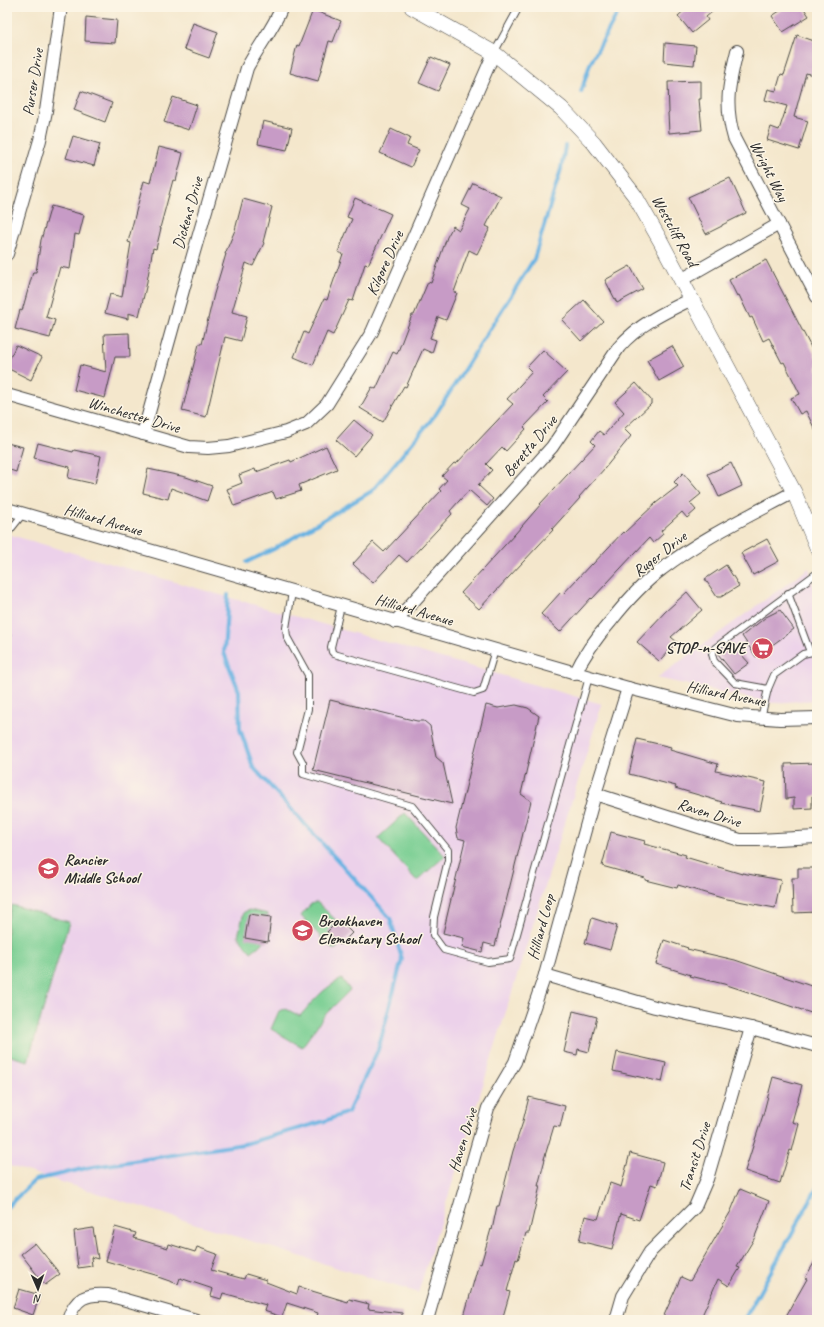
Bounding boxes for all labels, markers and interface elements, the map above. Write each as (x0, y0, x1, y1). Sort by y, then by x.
street label: Purser Drive (18, 45, 48, 117)
street label: Wright Way (745, 137, 794, 206)
street label: Dickens Drive (168, 173, 208, 251)
street label: Westcliff Road (647, 192, 704, 273)
street label: Kilgore Drive (362, 226, 409, 298)
street label: Winchester Drive (86, 392, 184, 438)
street label: Beretta Drive (498, 410, 563, 481)
street label: Hilliard Avenue (62, 499, 146, 541)
street label: Ruger Drive (629, 526, 692, 581)
street label: Hilliard Avenue (373, 589, 457, 631)
supermarket icon: STOP-n-SAVE (749, 635, 775, 661)
place label: STOP-n-SAVE (666, 638, 749, 658)
street label: Hilliard Avenue (685, 677, 769, 712)
street label: Raven Drive (675, 794, 745, 833)
place label: Rancier Middle School (64, 850, 142, 888)
school or university icon: Rancier Middle School (35, 856, 61, 882)
street label: Hilliard Loop (523, 891, 560, 962)
place label: Brookhaven Elementary School (318, 911, 423, 949)
school or university icon: Brookhaven Elementary School (289, 917, 315, 943)
street label: Haven Drive (444, 1104, 483, 1174)
street label: Transit Drive (674, 1118, 716, 1194)
north arrow (18, 1269, 58, 1309)
text: N (33, 1292, 42, 1306)

